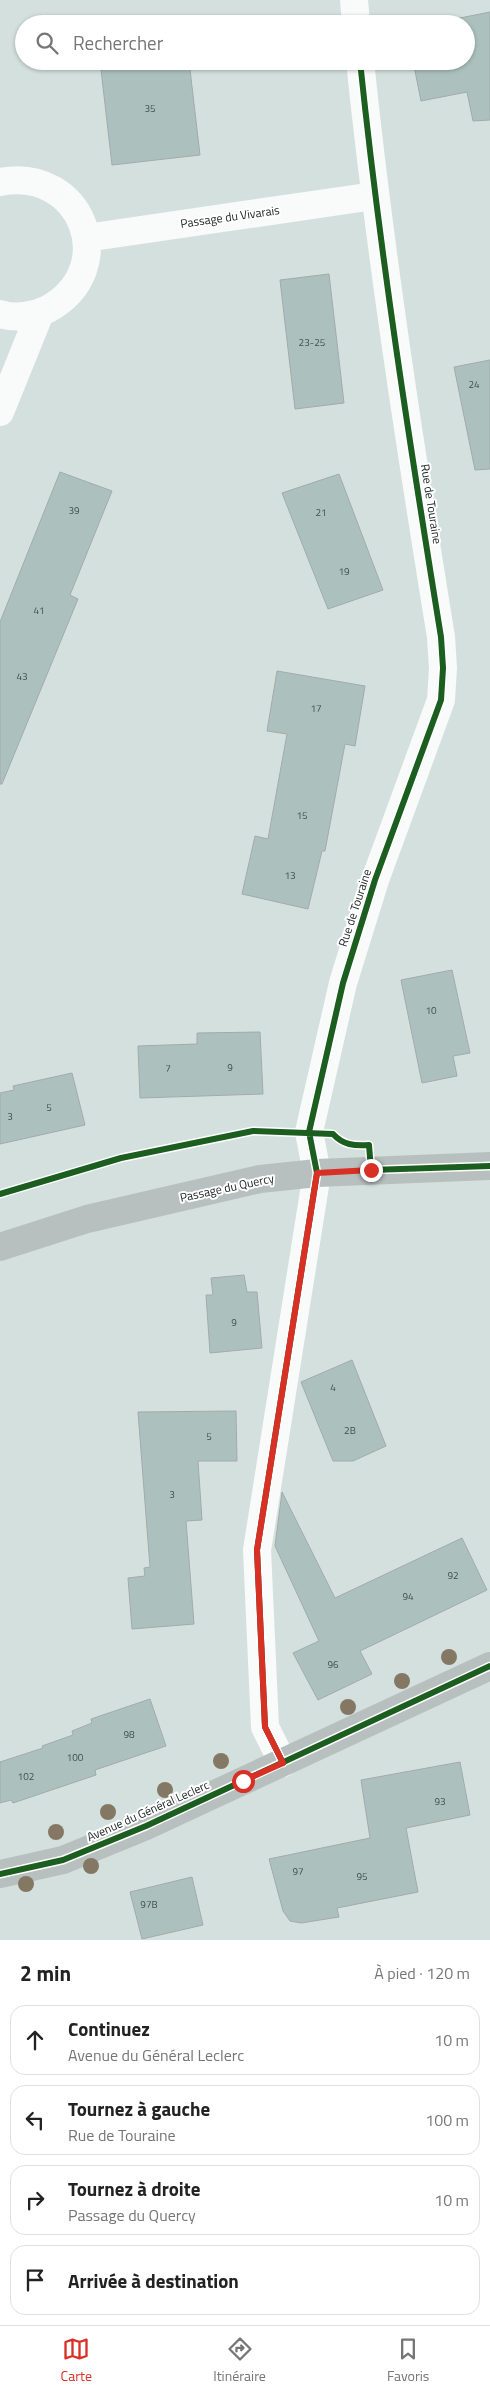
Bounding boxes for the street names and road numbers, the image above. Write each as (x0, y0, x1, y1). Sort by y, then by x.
street label: Passage du Vivarais (179, 200, 281, 233)
street label: Rue de Touraine (416, 463, 447, 545)
street label: Rue de Touraine (333, 867, 376, 949)
street label: Passage du Quercy (178, 1168, 276, 1207)
street label: Avenue du Général Leclerc (84, 1775, 212, 1846)

